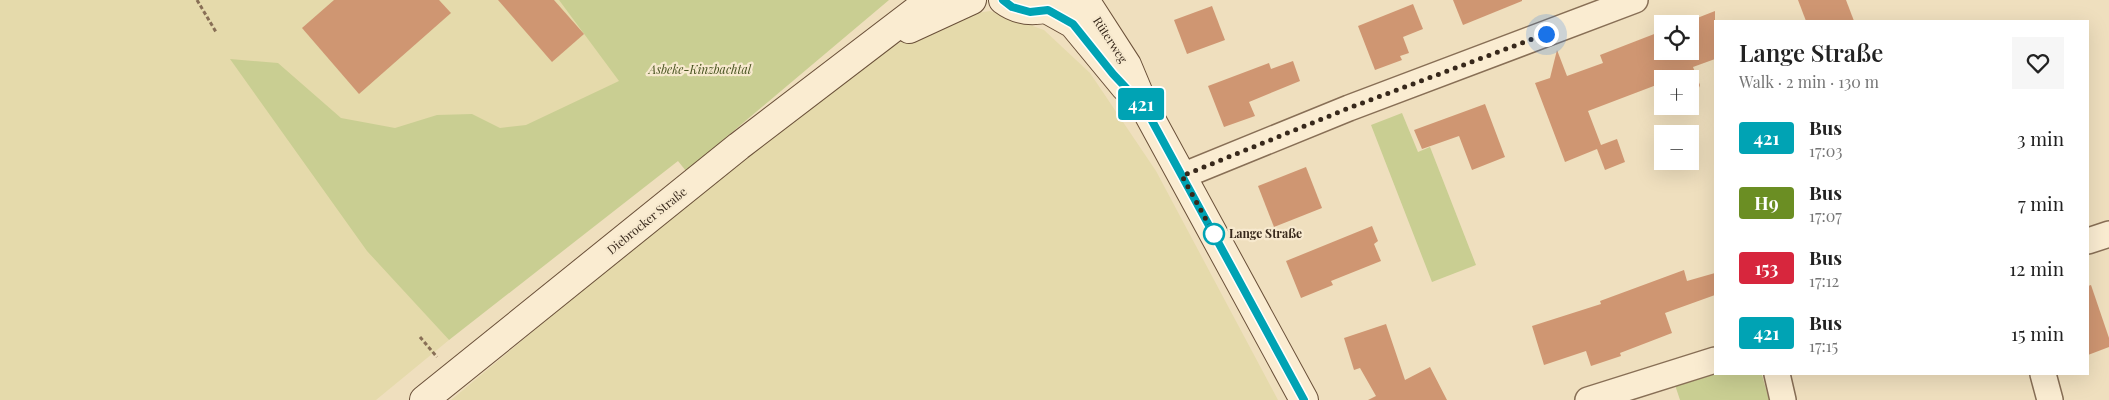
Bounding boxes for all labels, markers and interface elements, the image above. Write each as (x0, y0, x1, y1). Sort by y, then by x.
street label: Rüterweg (1090, 13, 1132, 66)
map controls (1654, 15, 1699, 170)
button: locate (1654, 15, 1699, 60)
your location (1534, 22, 1559, 47)
text: Lange Straße (1739, 36, 1883, 68)
button: heart (2012, 37, 2064, 89)
park label: Asbeke-Kinzbachtal (647, 61, 752, 77)
button: + (1654, 70, 1699, 115)
text: Walk · 2 min · 130 m (1739, 71, 1879, 92)
line badge: 421 (1112, 88, 1170, 120)
text: 421 (1128, 92, 1154, 116)
text: Bus (1809, 114, 1842, 140)
button: − (1654, 125, 1699, 170)
text: 3 min (2017, 125, 2064, 151)
text: 421 (1754, 126, 1779, 150)
text: 17:03 (1809, 140, 1843, 161)
text: Bus (1809, 179, 1842, 205)
street label: Diebrocker Straße (603, 183, 690, 257)
text: 7 min (2018, 190, 2064, 216)
text: H9 (1754, 191, 1779, 215)
text: 17:07 (1809, 205, 1842, 226)
marker: Lange Straße (1203, 223, 1225, 245)
place label: Lange Straße (1229, 225, 1302, 241)
text: Bus (1809, 244, 1842, 270)
text: 12 min (2009, 255, 2064, 281)
text: 153 (1755, 256, 1778, 280)
text: 17:12 (1809, 270, 1839, 291)
text: Bus (1809, 309, 1842, 335)
text: 15 min (2011, 320, 2064, 346)
text: 421 (1754, 321, 1779, 345)
text: 17:15 (1809, 335, 1838, 356)

